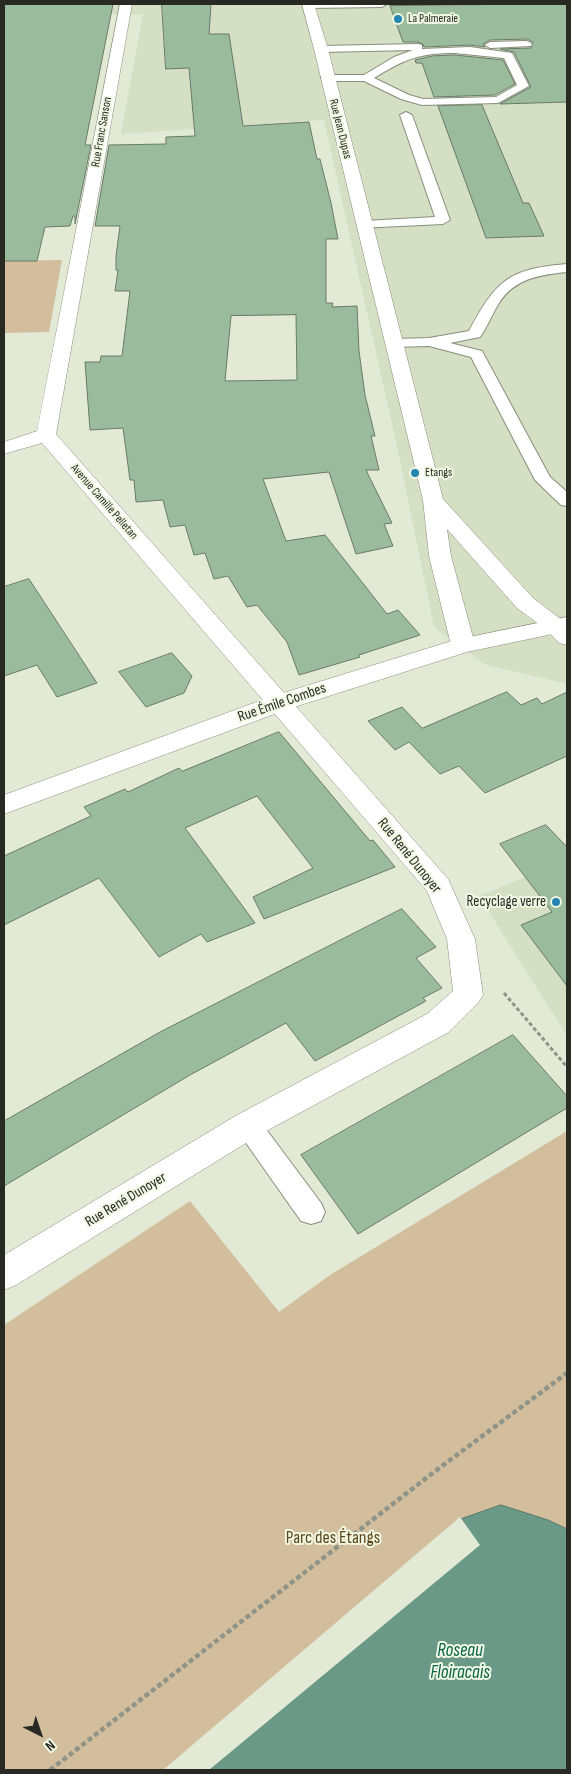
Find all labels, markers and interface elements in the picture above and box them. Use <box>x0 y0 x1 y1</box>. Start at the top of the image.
place label: La Palmeraie <box>408 12 458 26</box>
marker: La Palmeraie <box>392 13 404 25</box>
street label: Rue Franc Sanson <box>89 96 115 168</box>
street label: Rue Jean Dupas <box>326 98 354 160</box>
street label: Avenue Camille Pelletan <box>67 461 141 543</box>
place label: Etangs <box>425 466 452 480</box>
marker: Etangs <box>409 467 421 479</box>
street label: Rue Émile Combes <box>236 680 328 726</box>
street label: Rue René Dunoyer <box>373 815 445 897</box>
place label: Recyclage verre <box>467 893 546 911</box>
marker: Recyclage verre <box>550 896 562 908</box>
street label: Rue René Dunoyer <box>82 1169 170 1231</box>
park label: Parc des Étangs <box>286 1527 380 1549</box>
water label: Roseau Floiracais <box>430 1640 490 1684</box>
north arrow <box>15 1709 65 1759</box>
text: N <box>42 1737 59 1755</box>

